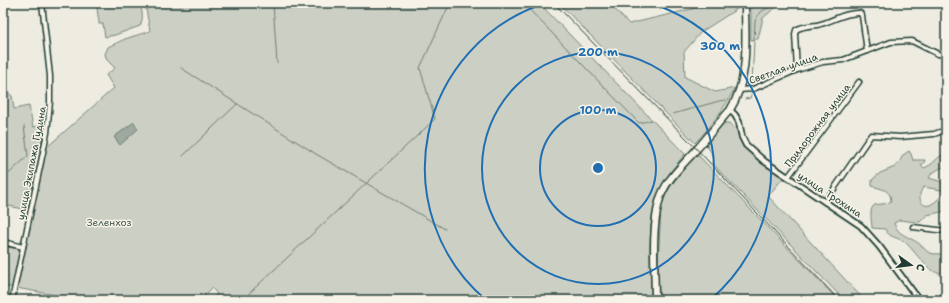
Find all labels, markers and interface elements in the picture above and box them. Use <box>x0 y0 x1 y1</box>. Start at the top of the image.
text: 300 m <box>700 38 740 54</box>
text: 200 m <box>578 44 618 60</box>
street label: Светлая улица <box>747 50 820 87</box>
street label: Придорожная улица <box>782 80 854 170</box>
text: 100 m <box>580 102 617 118</box>
street label: улица Экипажа Гудина <box>14 104 49 221</box>
centre of rings <box>591 161 605 175</box>
street label: улица Трохина <box>795 169 865 220</box>
park label: Зеленхоз <box>87 216 131 229</box>
north arrow <box>891 245 931 285</box>
text: С <box>912 262 928 273</box>

